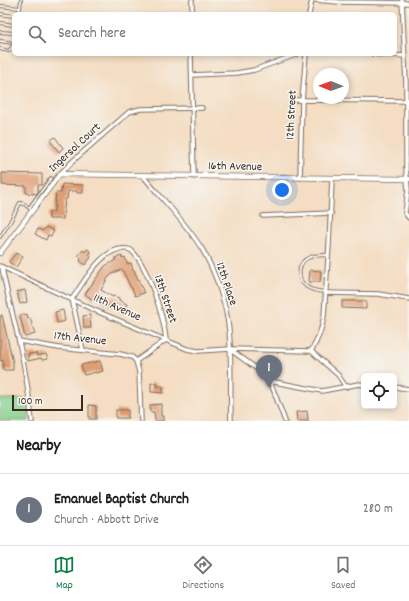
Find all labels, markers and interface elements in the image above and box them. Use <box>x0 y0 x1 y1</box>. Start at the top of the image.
search box <box>12 12 397 56</box>
icon: search <box>26 23 48 45</box>
text: Search here <box>58 23 126 45</box>
north arrow <box>313 68 349 104</box>
street label: 12th Street <box>282 89 302 140</box>
street label: Ingersol Court <box>45 119 105 177</box>
street label: 16th Avenue <box>208 158 262 176</box>
your location <box>272 180 292 200</box>
street label: 12th Place <box>211 260 241 308</box>
street label: 13th Street <box>149 273 181 326</box>
street label: 11th Avenue <box>90 290 144 326</box>
street label: 17th Avenue <box>53 328 107 350</box>
pin: 1 <box>256 355 282 388</box>
map controls <box>361 373 397 409</box>
button: locate <box>361 373 397 409</box>
scale bar <box>12 393 83 412</box>
text: 100 m <box>18 394 42 410</box>
text: Nearby <box>16 435 60 459</box>
text: Emanuel Baptist Church <box>54 489 189 511</box>
text: 1 <box>28 500 30 519</box>
text: 280 m <box>363 500 393 519</box>
text: Church · Abbott Drive <box>54 511 159 530</box>
tab: Map <box>53 554 75 594</box>
tab: Directions <box>182 554 224 594</box>
tab: Saved <box>331 554 356 594</box>

